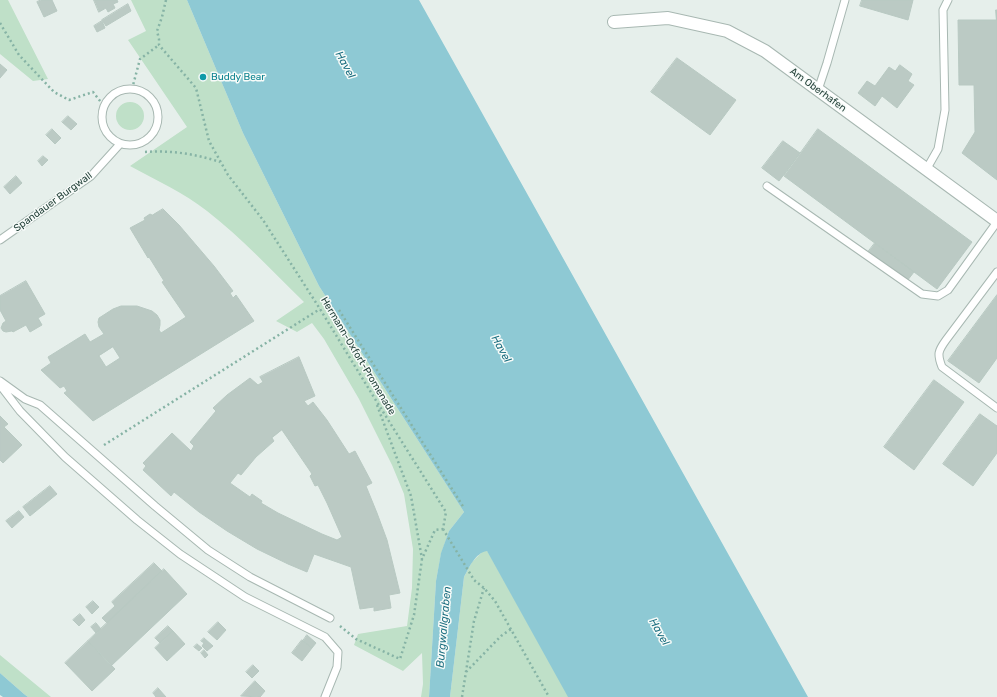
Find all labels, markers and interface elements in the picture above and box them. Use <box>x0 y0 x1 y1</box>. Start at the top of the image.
water label: Havel <box>332 49 358 81</box>
street label: Am Oberhafen <box>787 65 849 115</box>
place label: Buddy Bear <box>211 71 265 83</box>
marker: Buddy Bear <box>198 72 208 82</box>
street label: Spandauer Burgwall <box>12 170 94 234</box>
street label: Hermann-Oxfort-Promenade <box>318 295 398 417</box>
water label: Havel <box>488 333 514 365</box>
water label: Burgwallgraben <box>434 586 454 668</box>
water label: Havel <box>646 616 672 648</box>

